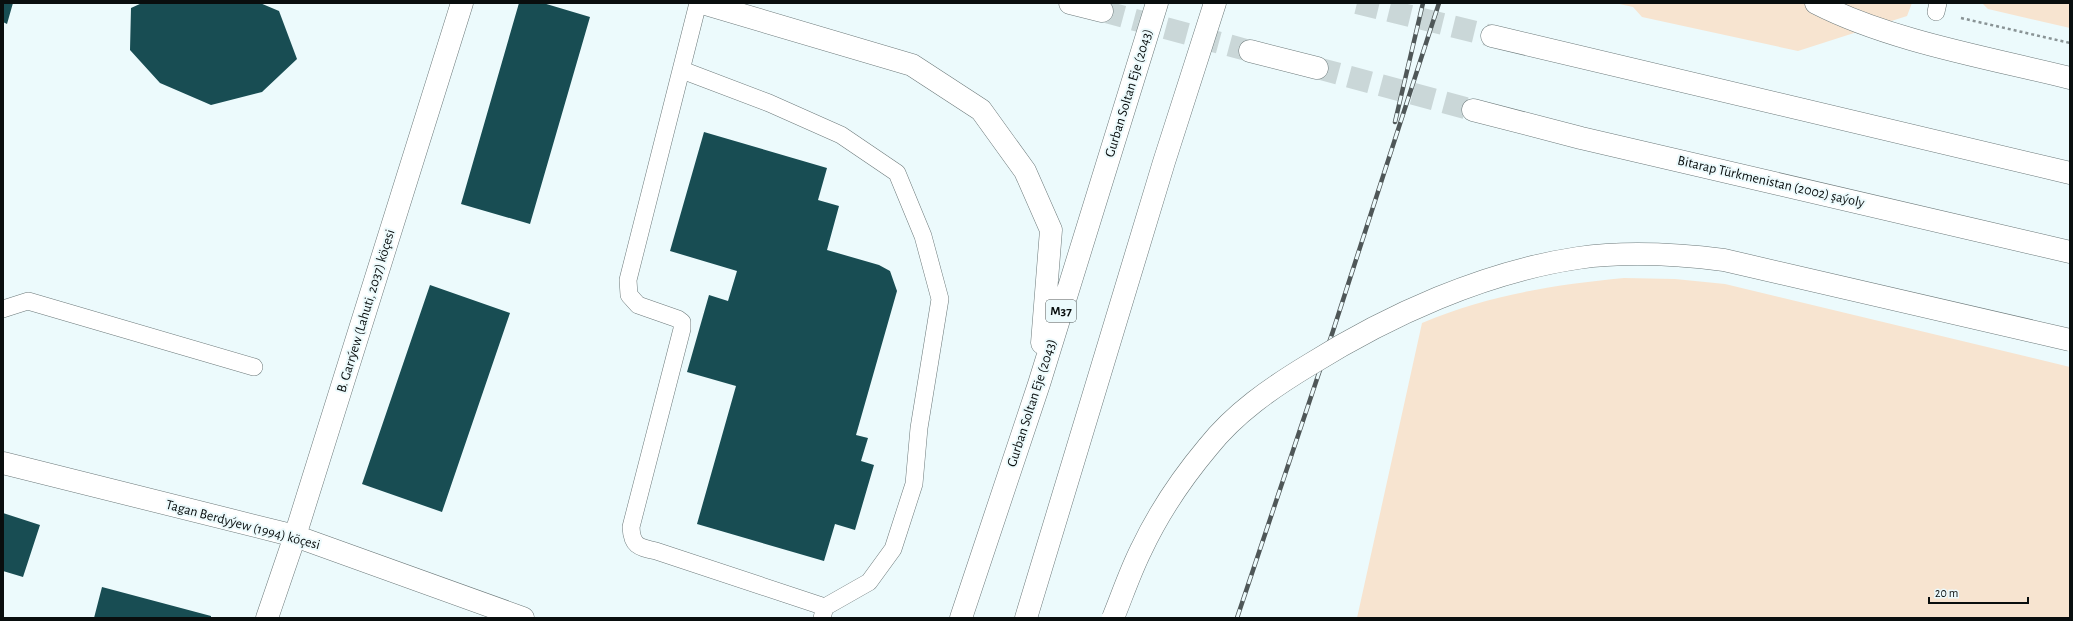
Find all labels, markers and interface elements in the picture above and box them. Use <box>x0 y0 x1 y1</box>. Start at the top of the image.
street label: Gurban Soltan Eje (2043) <box>1103 27 1155 159</box>
street label: Bitarap Türkmenistan (2002) şaýoly <box>1676 154 1866 210</box>
street label: B. Garrýew (Lahuti, 2037) köçesi <box>335 228 397 394</box>
road number: M37 <box>1046 300 1076 322</box>
street label: Gurban Soltan Eje (2043) <box>1005 337 1059 469</box>
street label: Tagan Berdyýew (1994) köçesi <box>164 498 322 552</box>
scale bar <box>1929 579 2028 605</box>
text: 20 m <box>1935 587 1958 599</box>

